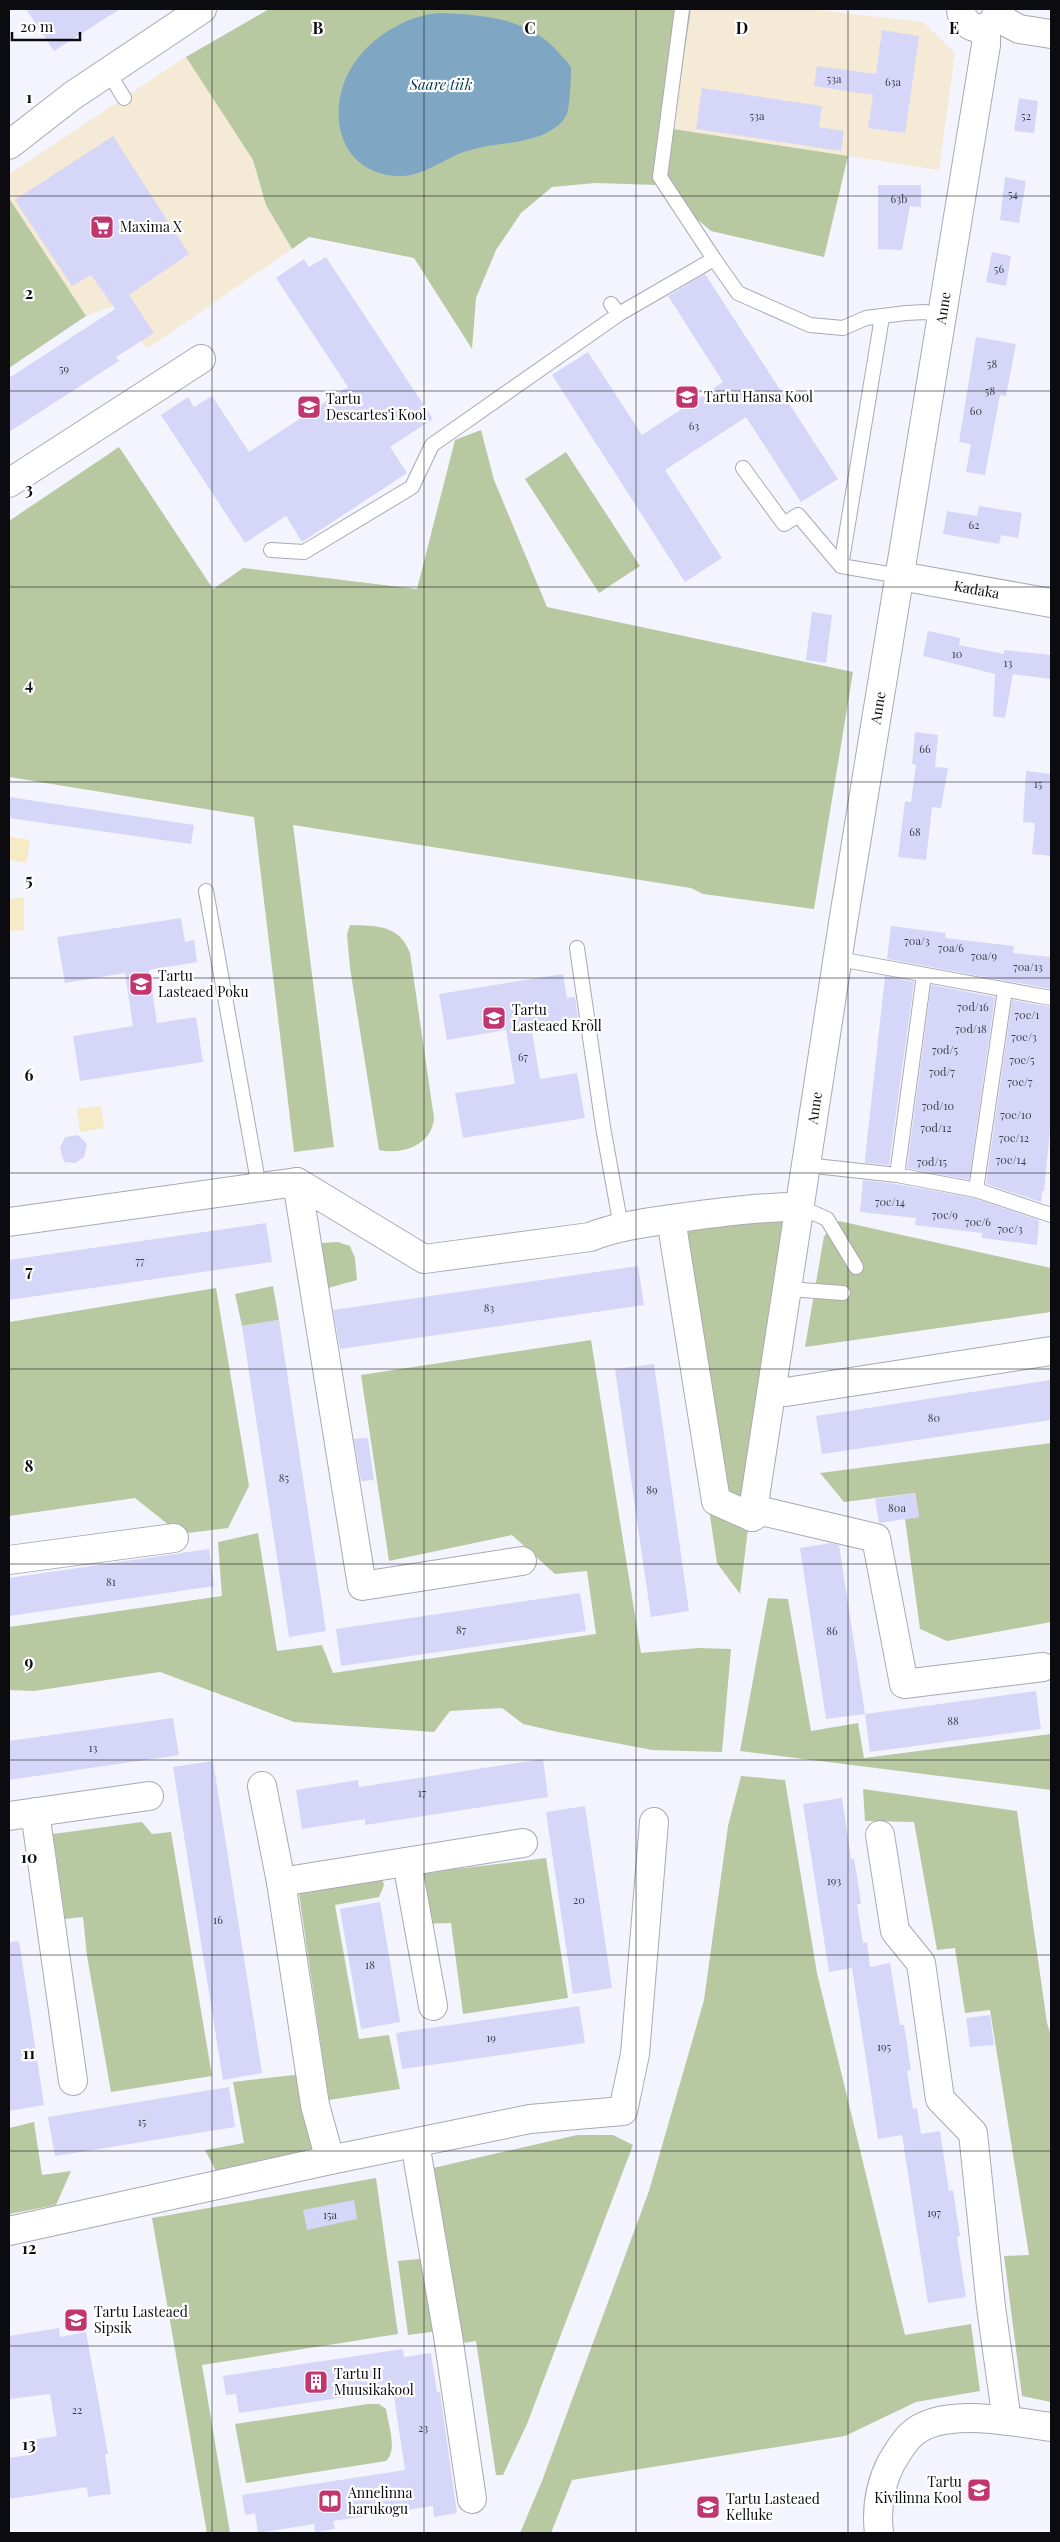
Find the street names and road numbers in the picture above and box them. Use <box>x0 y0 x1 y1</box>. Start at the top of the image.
street label: Anne <box>931 290 955 327</box>
street label: Kadaka <box>953 576 1001 603</box>
street label: Anne <box>865 690 890 726</box>
street label: Anne <box>802 1090 826 1126</box>

